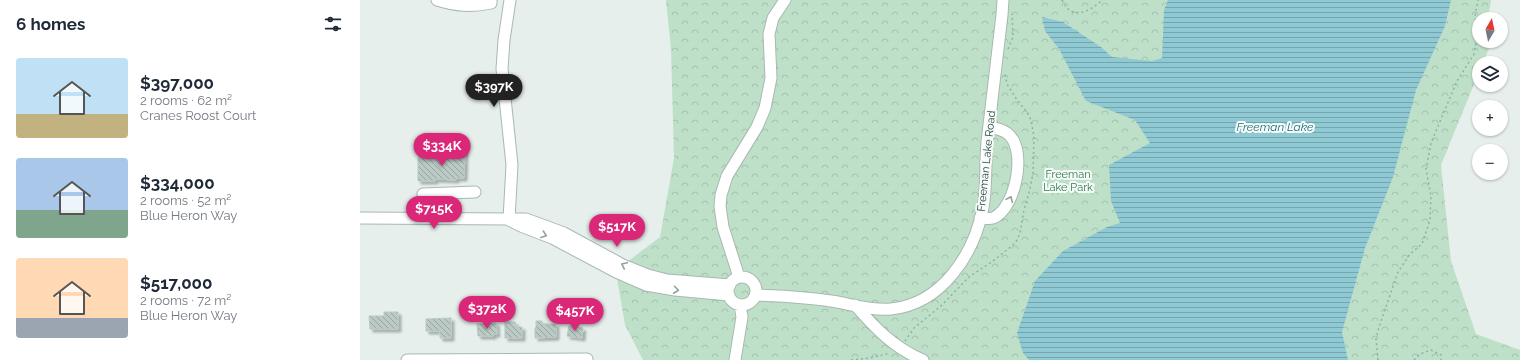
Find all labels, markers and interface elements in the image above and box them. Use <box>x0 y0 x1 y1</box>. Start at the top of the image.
north arrow <box>1472 12 1508 48</box>
map controls <box>1472 12 1508 180</box>
icon: filters <box>322 13 344 35</box>
text: 6 homes <box>16 14 85 34</box>
button: layers <box>1472 56 1508 92</box>
text: $397,000 <box>140 73 214 93</box>
icon: home <box>48 74 96 122</box>
pin: $397K <box>466 74 522 108</box>
text: $397K <box>474 79 514 94</box>
text: 2 rooms · 62 m² <box>140 93 232 108</box>
button: + <box>1472 100 1508 136</box>
text: Cranes Roost Court <box>140 108 256 123</box>
street label: Freeman Lake Road <box>975 110 998 212</box>
water label: Freeman Lake <box>1237 120 1314 134</box>
pin: $334K <box>414 133 470 167</box>
text: $334K <box>423 138 461 153</box>
button: − <box>1472 144 1508 180</box>
park label: Freeman Lake Park <box>1043 168 1093 194</box>
text: $334,000 <box>140 173 215 193</box>
icon: home <box>48 174 96 222</box>
text: 2 rooms · 52 m² <box>140 193 231 208</box>
one-way arrow <box>1005 195 1013 202</box>
pin: $715K <box>406 196 462 230</box>
text: $715K <box>415 201 453 216</box>
text: Blue Heron Way <box>140 208 237 223</box>
pin: $517K <box>589 214 645 248</box>
text: $517K <box>598 219 636 234</box>
one-way arrow <box>541 230 548 238</box>
one-way arrow <box>620 262 628 270</box>
text: $517,000 <box>140 273 212 293</box>
icon: home <box>48 274 96 322</box>
one-way arrow <box>673 285 679 294</box>
text: 2 rooms · 72 m² <box>140 293 231 308</box>
pin: $372K <box>459 296 515 330</box>
pin: $457K <box>547 298 603 332</box>
text: $372K <box>468 301 506 316</box>
text: $457K <box>556 303 594 318</box>
text: Blue Heron Way <box>140 308 237 323</box>

